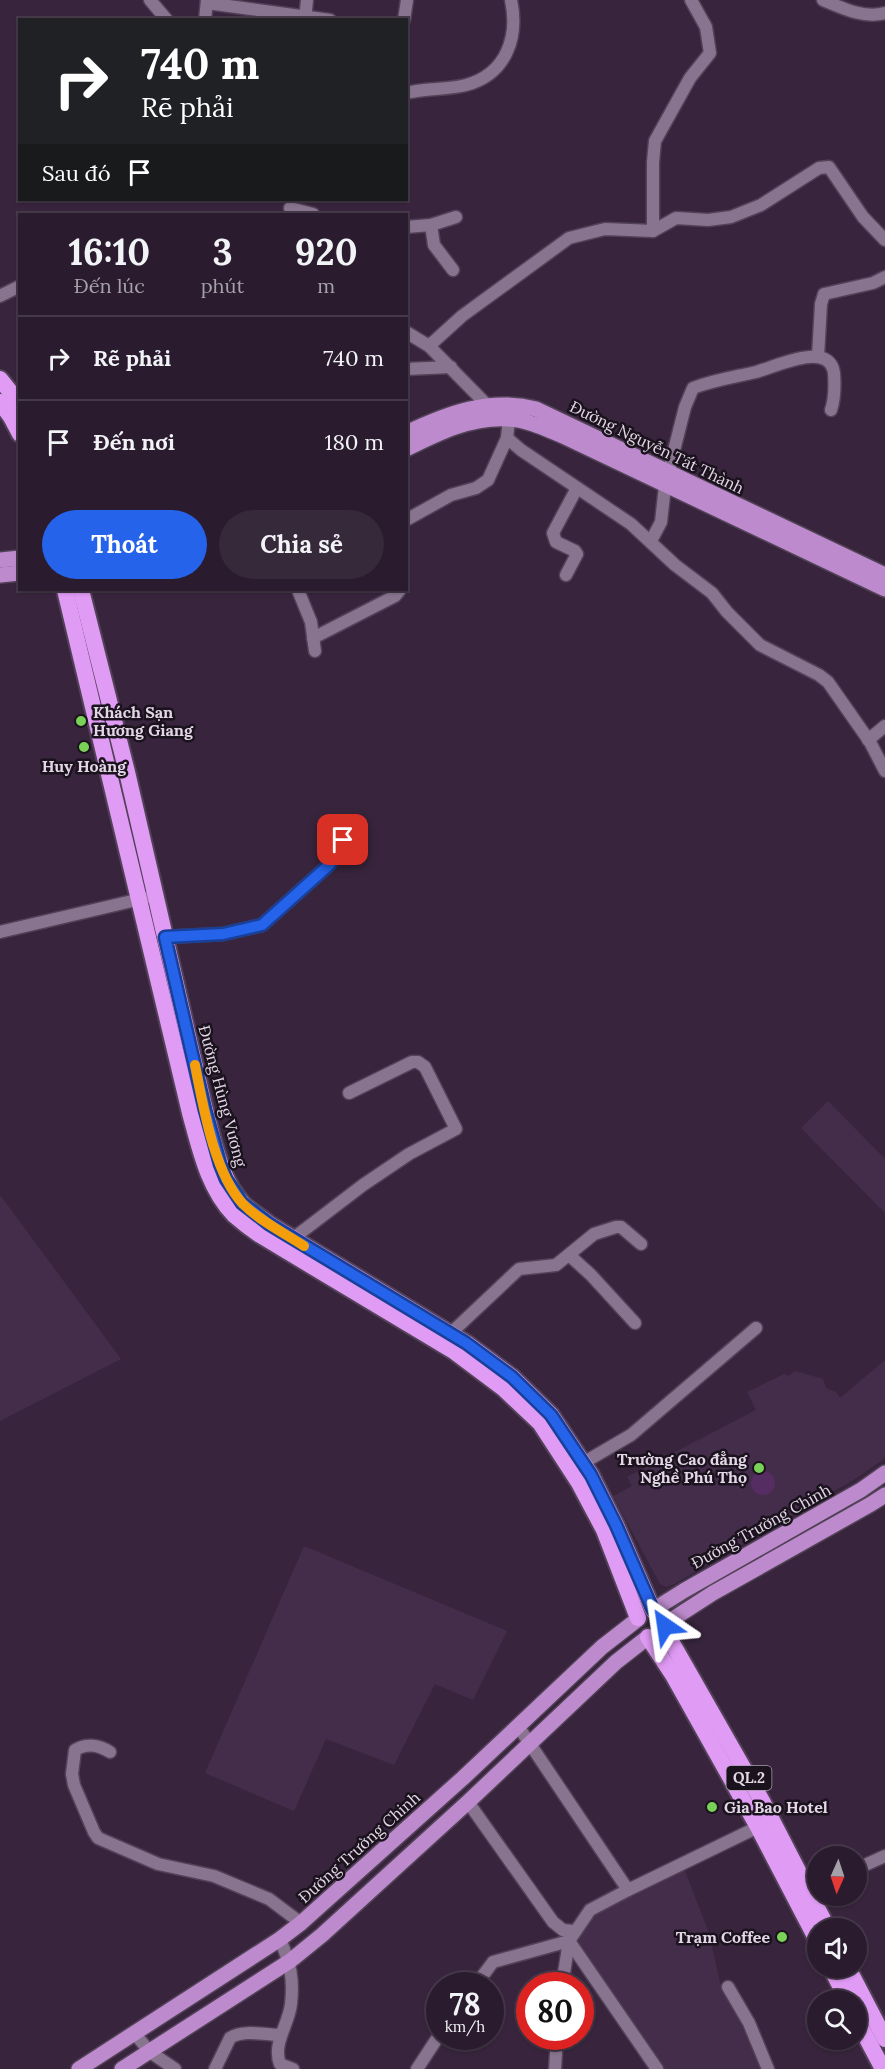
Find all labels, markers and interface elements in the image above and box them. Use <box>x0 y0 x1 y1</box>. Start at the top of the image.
text: 740 m <box>141 37 259 91</box>
icon: right <box>42 42 120 120</box>
text: Rẽ phải <box>141 90 234 124</box>
icon: arrive <box>123 156 156 189</box>
text: Sau đó <box>42 159 111 187</box>
text: 16:10 <box>68 229 150 275</box>
text: 3 <box>212 229 233 275</box>
text: 920 <box>295 229 358 275</box>
text: Đến lúc <box>74 273 145 298</box>
text: phút <box>201 273 244 298</box>
text: m <box>317 273 335 298</box>
icon: right <box>42 342 75 375</box>
text: Rẽ phải <box>93 344 171 372</box>
text: 740 m <box>323 344 384 372</box>
street label: Đường Nguyễn Tất Thành <box>567 396 748 498</box>
icon: arrive <box>42 426 75 459</box>
text: Đến nơi <box>93 428 175 456</box>
text: 180 m <box>325 428 384 456</box>
button: Thoát <box>42 510 207 579</box>
button: Chia sẻ <box>219 510 384 579</box>
place label: Khách Sạn Hương Giang <box>93 702 194 740</box>
marker: Khách Sạn Hương Giang <box>74 714 88 728</box>
marker: Huy Hoàng <box>77 740 91 754</box>
place label: Huy Hoàng <box>42 756 127 776</box>
pin <box>317 814 368 865</box>
icon: arrive <box>326 823 359 856</box>
street label: Đường Hùng Vương <box>194 1023 252 1170</box>
place label: Trường Cao đẳng Nghề Phú Thọ <box>617 1449 748 1487</box>
marker: Trường Cao đẳng Nghề Phú Thọ <box>752 1461 766 1475</box>
street label: Đường Trường Chinh <box>688 1479 835 1573</box>
position arrow <box>633 1594 697 1658</box>
road number: QL.2 <box>726 1766 771 1790</box>
street label: Đường Trường Chinh <box>294 1787 424 1907</box>
place label: Gia Bao Hotel <box>724 1797 828 1817</box>
marker: Gia Bao Hotel <box>705 1800 719 1814</box>
north arrow <box>807 1846 867 1906</box>
map controls <box>807 1846 867 2050</box>
button: sound <box>807 1918 867 1978</box>
place label: Trạm Coffee <box>676 1927 770 1947</box>
marker: Trạm Coffee <box>775 1930 789 1944</box>
speed limit sign: 80 <box>516 1972 594 2050</box>
text: 78 <box>449 1985 481 2023</box>
button: search <box>807 1990 867 2050</box>
text: km/h <box>445 2017 485 2036</box>

